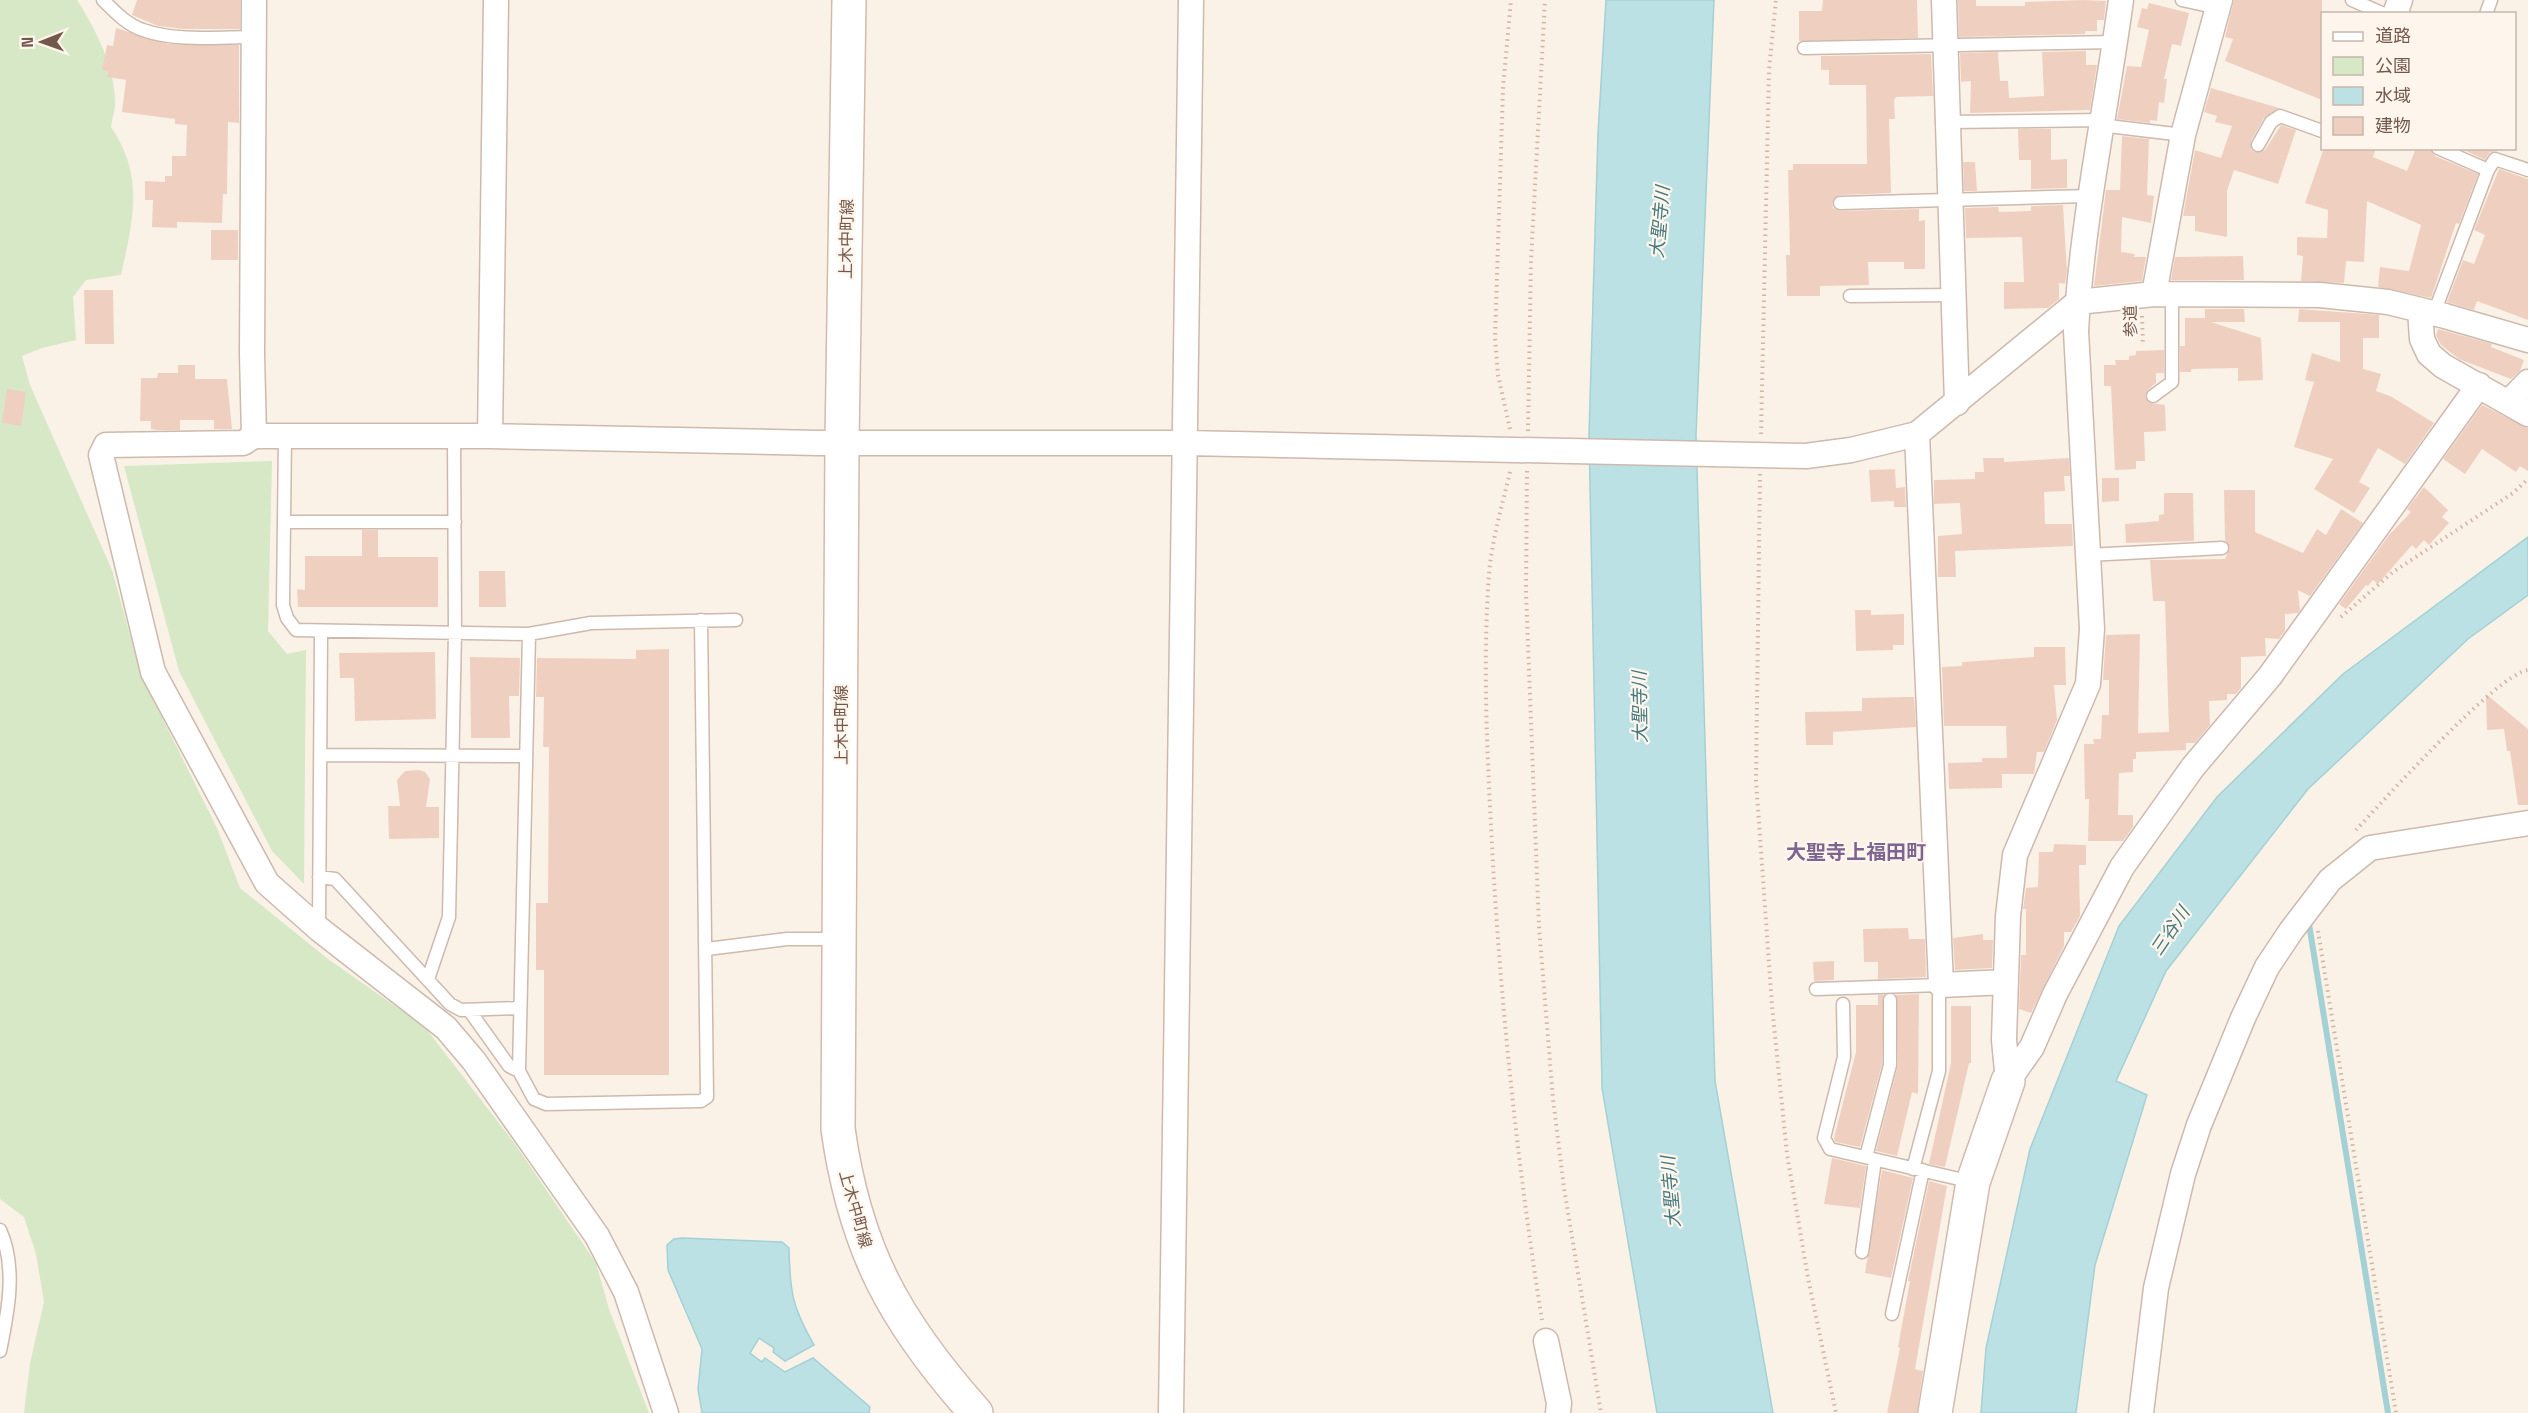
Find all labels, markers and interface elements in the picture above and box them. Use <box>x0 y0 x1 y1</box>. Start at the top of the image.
north arrow <box>12 12 72 72</box>
legend <box>2321 12 2516 150</box>
text: 道路 <box>2375 24 2411 47</box>
text: N <box>17 37 38 48</box>
text: 公園 <box>2375 54 2411 77</box>
text: 水域 <box>2375 84 2411 107</box>
text: 建物 <box>2375 114 2411 137</box>
water label: 大聖寺川 <box>1645 183 1674 259</box>
street label: 上木中町線 <box>835 199 858 279</box>
street label: 参道 <box>2120 305 2141 337</box>
water label: 大聖寺川 <box>1627 669 1652 743</box>
street label: 上木中町線 <box>831 685 852 765</box>
district label: 大聖寺上福田町 <box>1786 839 1926 865</box>
water label: 三谷川 <box>2145 900 2195 960</box>
water label: 大聖寺川 <box>1656 1153 1685 1229</box>
street label: 上木中町線 <box>834 1168 877 1250</box>

